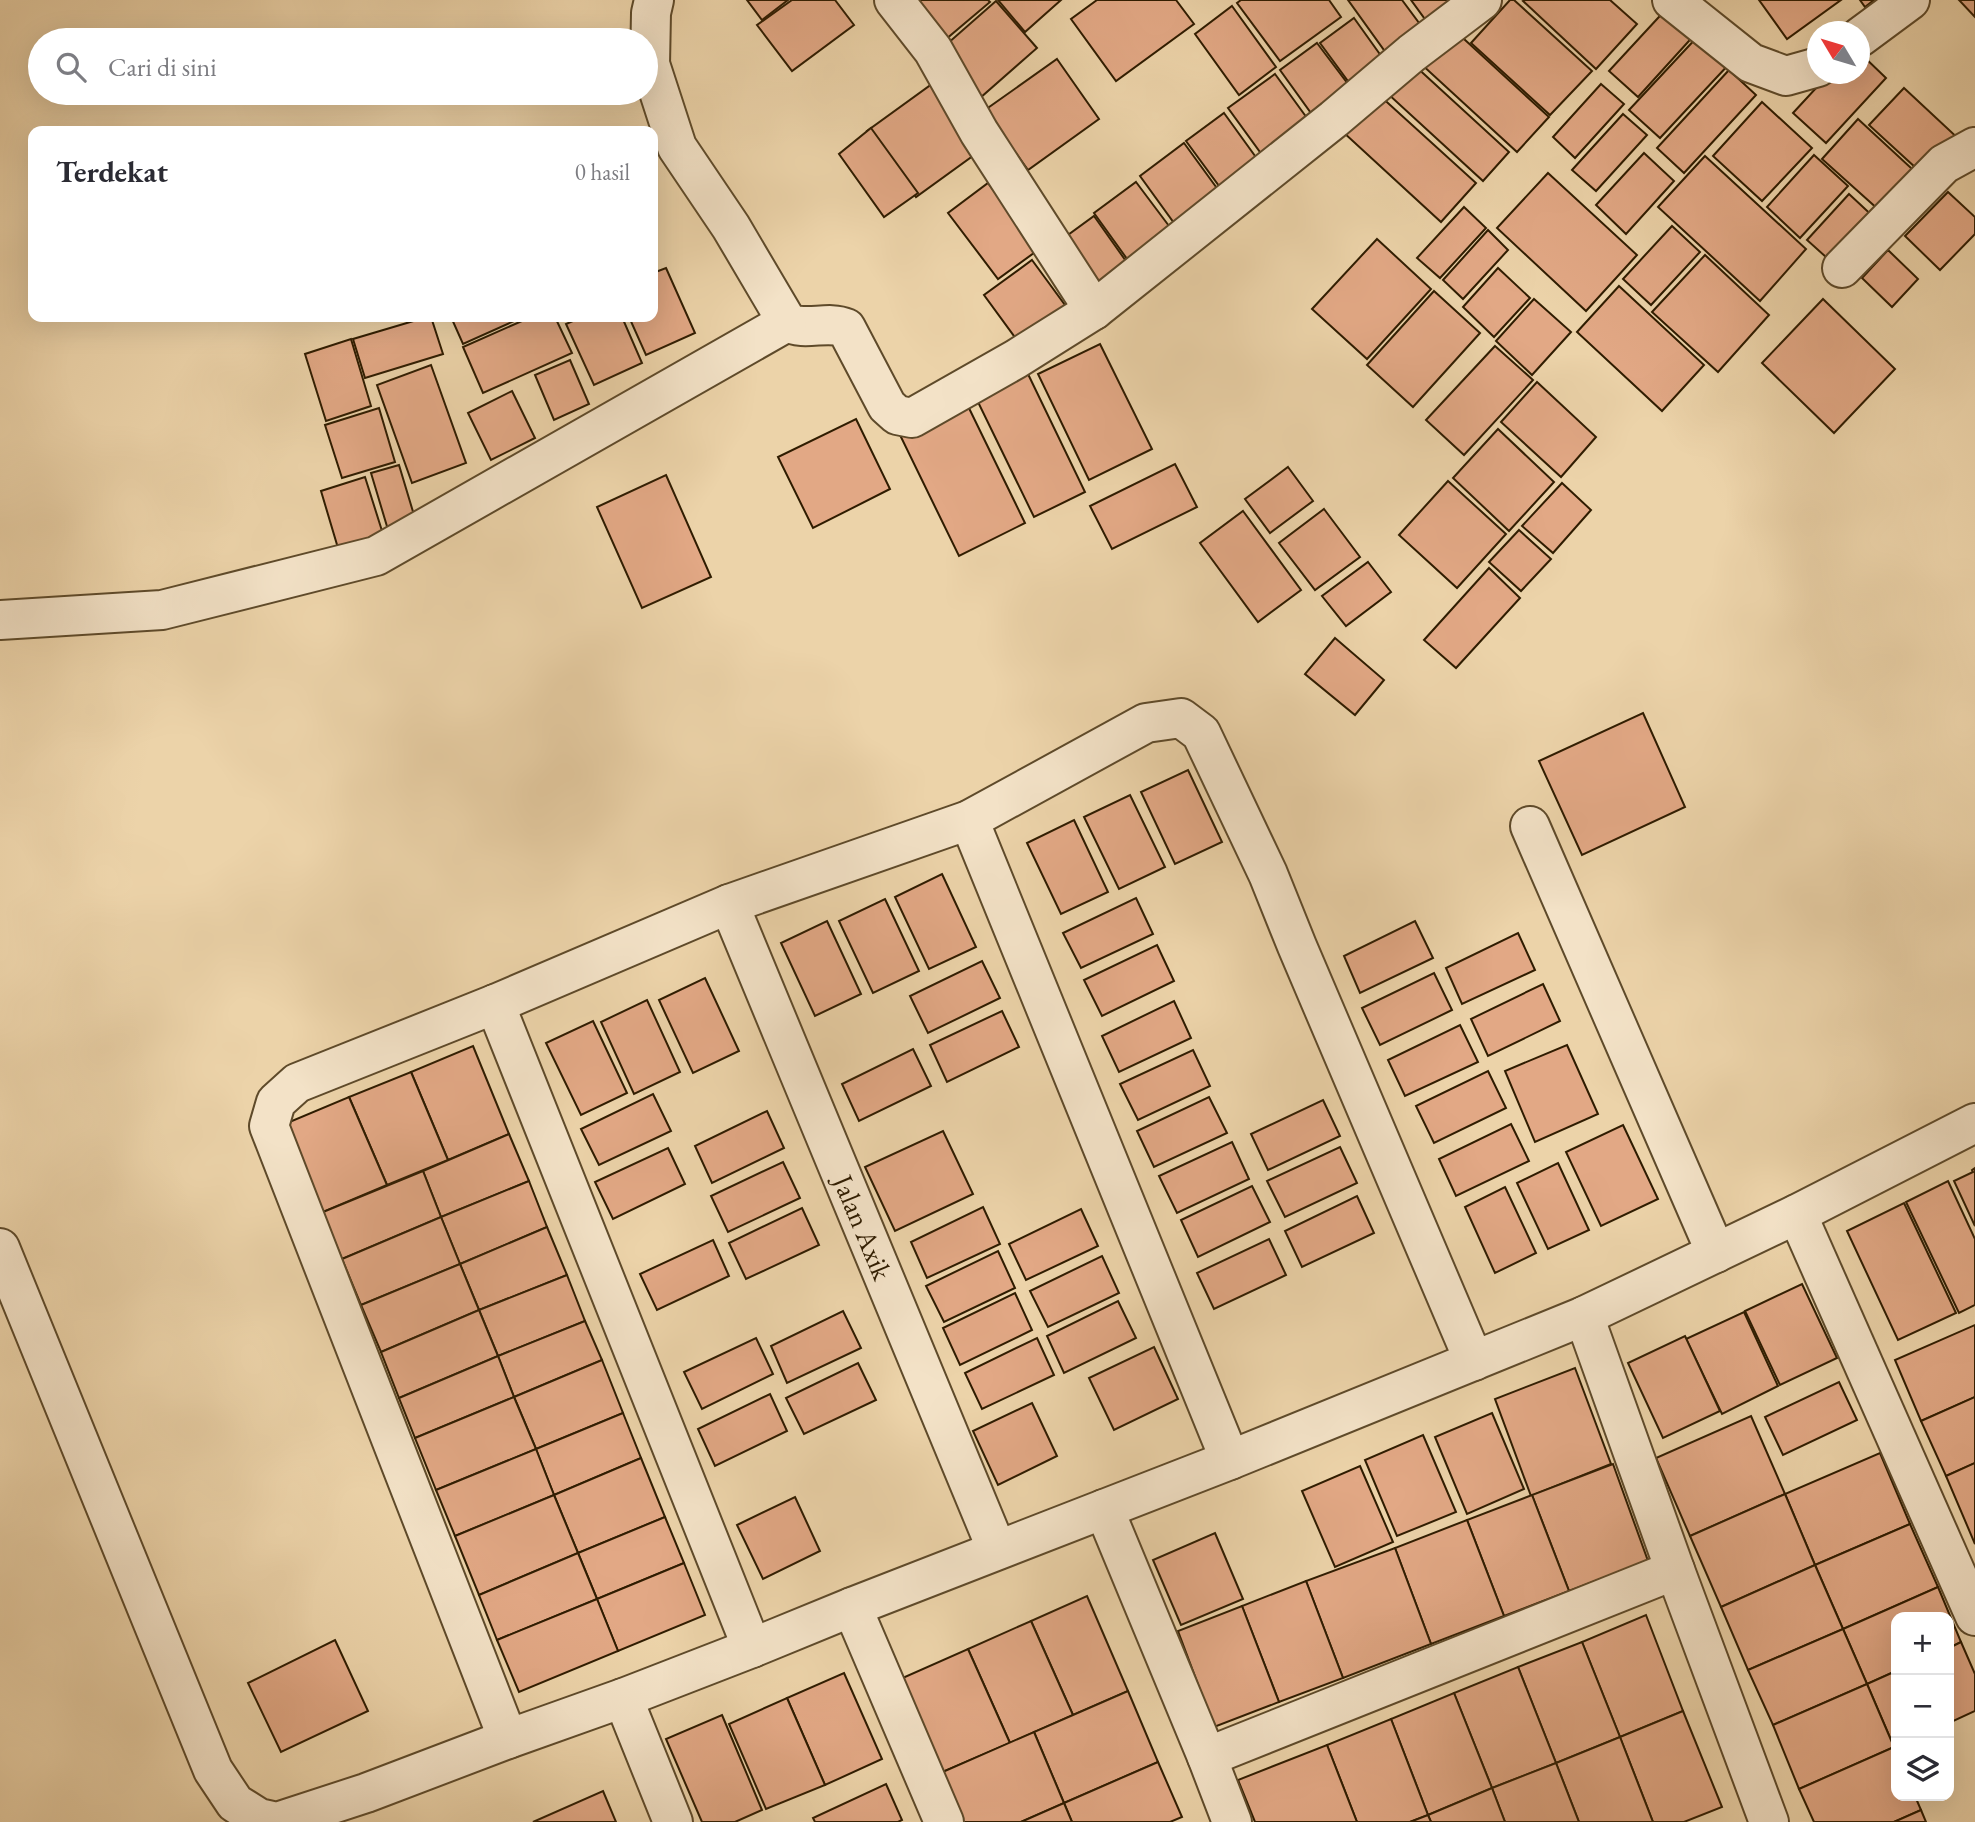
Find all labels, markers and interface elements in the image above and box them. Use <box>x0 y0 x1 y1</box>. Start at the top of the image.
north arrow <box>1807 21 1870 84</box>
search box <box>28 28 658 105</box>
icon: search <box>52 48 90 86</box>
text: Cari di sini <box>108 50 217 84</box>
text: Terdekat <box>56 152 168 191</box>
text: 0 hasil <box>575 157 630 187</box>
street label: Jalan Axik <box>825 1168 901 1286</box>
map controls <box>1891 1612 1954 1801</box>
button: + <box>1891 1612 1954 1675</box>
button: − <box>1891 1675 1954 1738</box>
button: layers <box>1891 1738 1954 1801</box>

